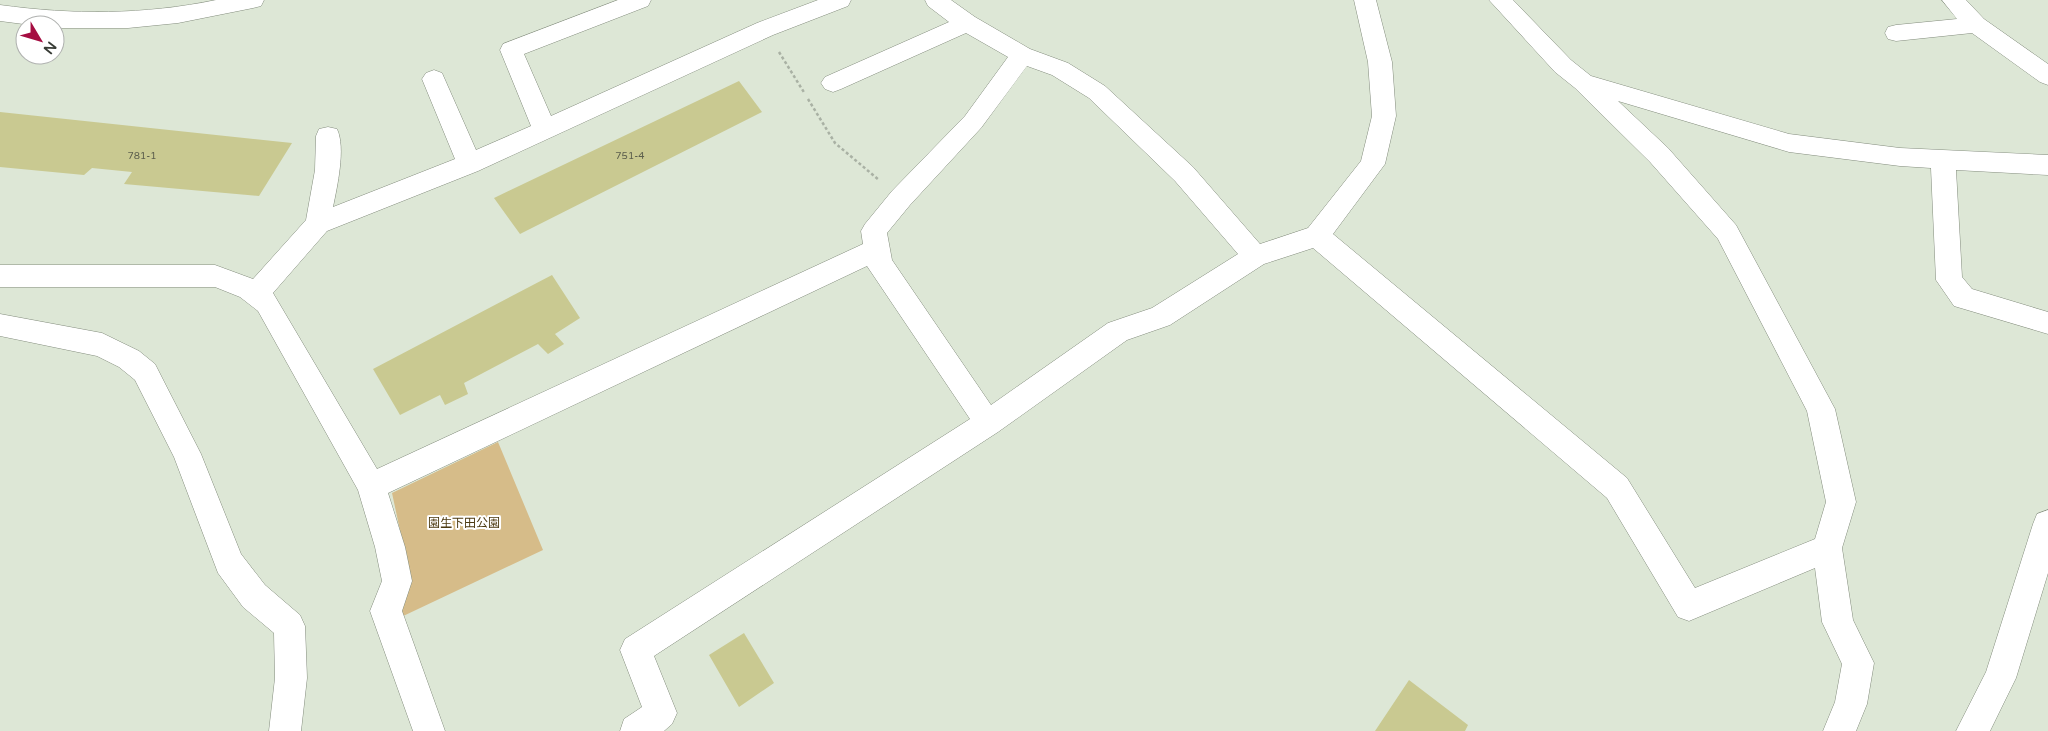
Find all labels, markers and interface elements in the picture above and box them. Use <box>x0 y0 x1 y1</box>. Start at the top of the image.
north arrow <box>15 15 65 65</box>
text: N <box>40 38 60 57</box>
house number: 781-1 <box>127 150 157 162</box>
house number: 751-4 <box>615 150 645 162</box>
park label: 園生下田公園 <box>428 516 500 530</box>

